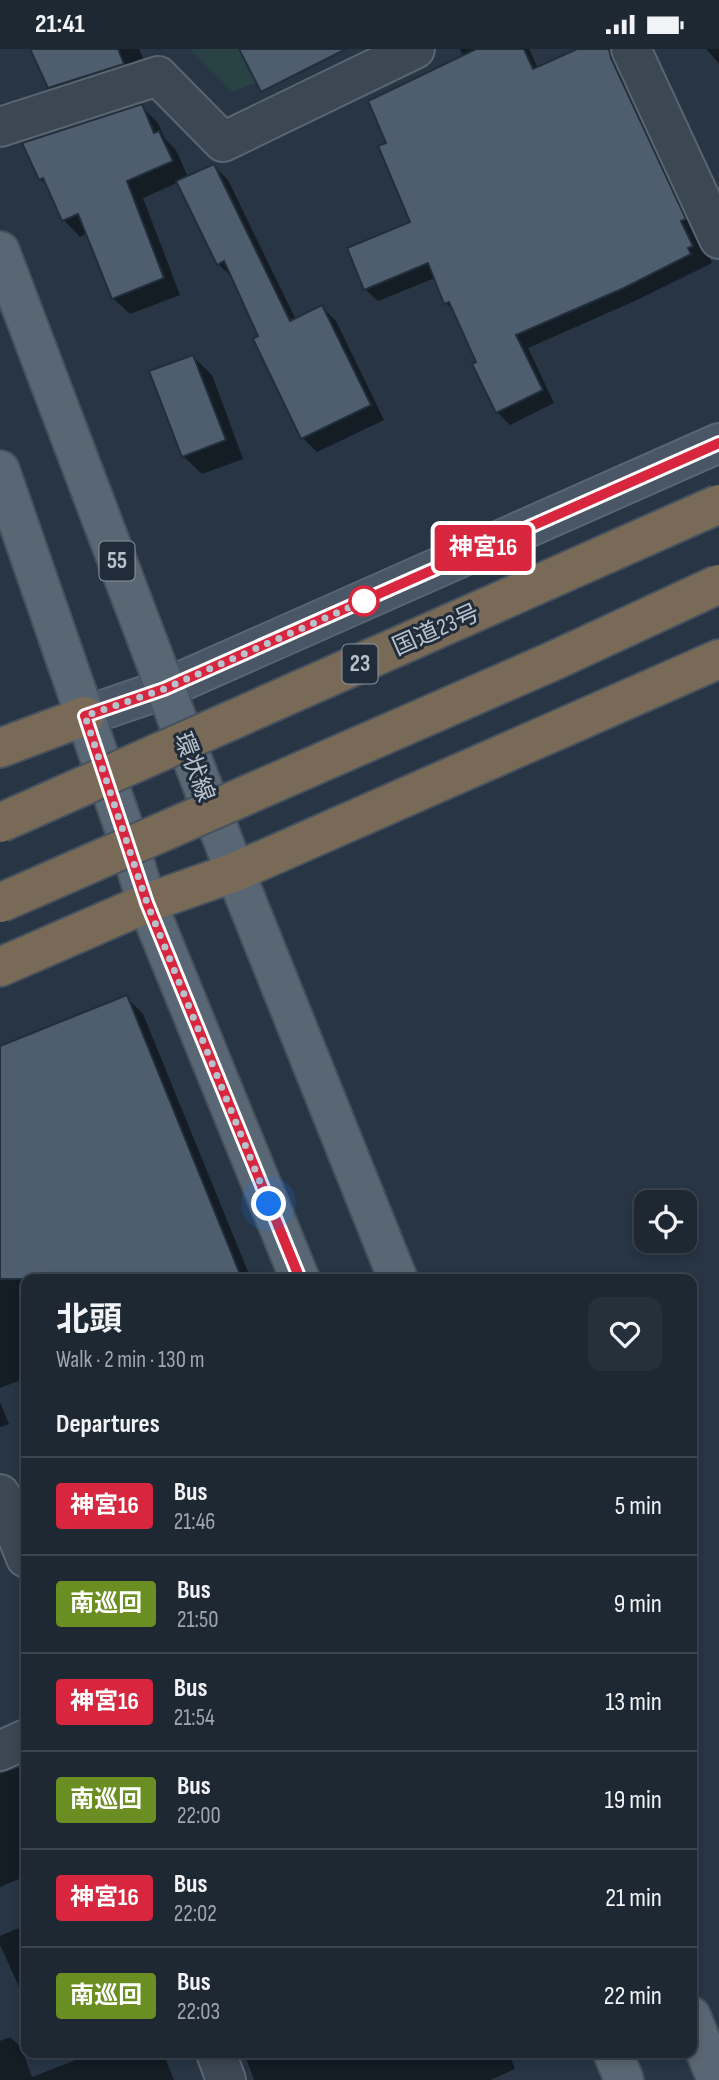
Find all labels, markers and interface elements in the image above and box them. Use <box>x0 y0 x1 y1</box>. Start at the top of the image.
text: 21:41 <box>35 9 85 40</box>
line badge: 神宮16 <box>434 525 532 571</box>
text: 神宮16 <box>449 533 517 562</box>
road number: 55 <box>100 541 134 581</box>
unlabelled marker <box>349 586 379 616</box>
street label: 国道23号 <box>388 598 484 662</box>
road number: 23 <box>342 645 378 684</box>
street label: 環状線 <box>168 728 220 806</box>
your location <box>251 1186 286 1221</box>
map controls <box>634 1190 697 1253</box>
button: locate <box>634 1190 697 1253</box>
button: heart <box>588 1297 662 1371</box>
text: 北頭 <box>56 1300 122 1340</box>
text: Walk · 2 min · 130 m <box>56 1346 204 1374</box>
text: Departures <box>56 1409 160 1440</box>
text: Bus <box>174 1477 207 1508</box>
text: 神宮16 <box>70 1491 139 1520</box>
text: 5 min <box>615 1491 662 1522</box>
text: 21:46 <box>174 1508 215 1536</box>
text: Bus <box>177 1575 211 1606</box>
text: 南巡回 <box>70 1589 142 1618</box>
text: 9 min <box>614 1589 662 1620</box>
text: 21:50 <box>177 1606 218 1634</box>
text: Bus <box>174 1673 207 1704</box>
text: 神宮16 <box>70 1687 139 1716</box>
text: 13 min <box>605 1687 662 1718</box>
text: 21:54 <box>174 1704 215 1732</box>
text: Bus <box>177 1771 211 1802</box>
text: 南巡回 <box>70 1785 142 1814</box>
text: 19 min <box>605 1785 662 1816</box>
text: 22:00 <box>177 1802 221 1830</box>
text: Bus <box>174 1869 207 1900</box>
text: 神宮16 <box>70 1883 139 1912</box>
text: 21 min <box>605 1883 662 1914</box>
text: 22:02 <box>174 1900 217 1928</box>
text: Bus <box>177 1967 211 1998</box>
text: 南巡回 <box>70 1981 142 2010</box>
text: 22 min <box>604 1981 662 2012</box>
text: 22:03 <box>177 1998 220 2026</box>

